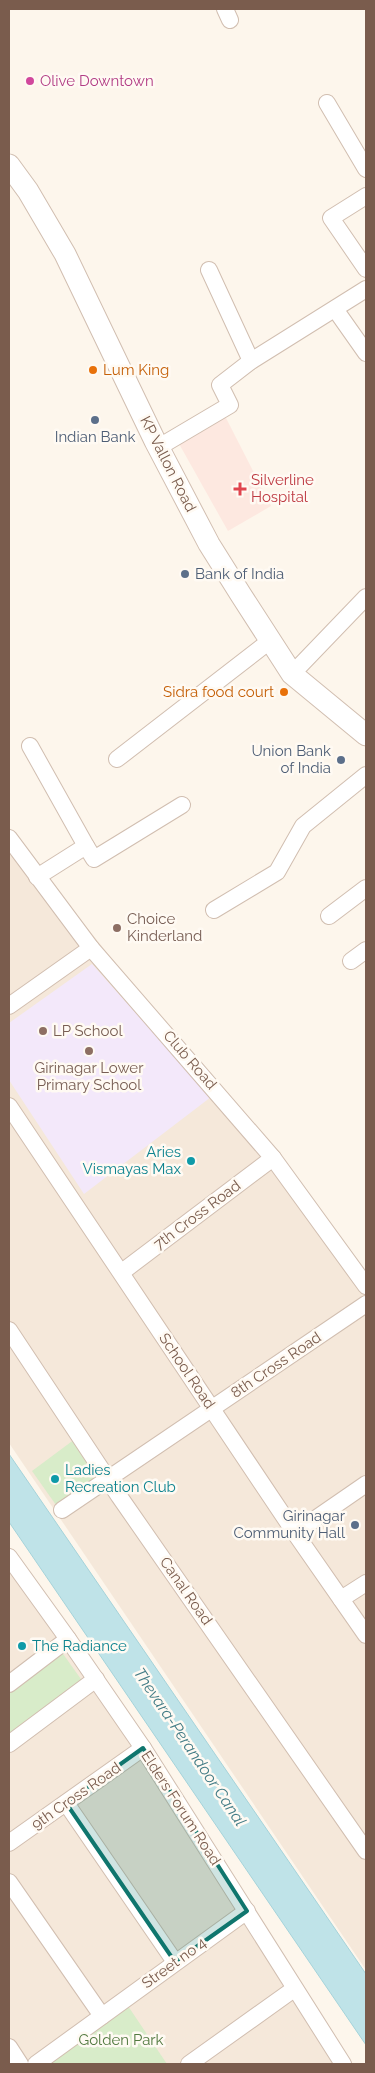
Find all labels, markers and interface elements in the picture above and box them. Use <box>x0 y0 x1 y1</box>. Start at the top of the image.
place label: Olive Downtown <box>40 72 154 90</box>
marker: Olive Downtown <box>24 75 36 87</box>
place label: Lum King <box>103 361 169 379</box>
marker: Lum King <box>87 364 99 376</box>
street label: KP Vallon Road <box>136 413 200 515</box>
marker: Indian Bank <box>89 414 101 426</box>
place label: Indian Bank <box>55 428 135 446</box>
place label: Silverline Hospital <box>251 471 314 506</box>
marker: Silverline Hospital <box>233 482 247 496</box>
place label: Bank of India <box>195 565 284 583</box>
marker: Bank of India <box>179 568 191 580</box>
place label: Sidra food court <box>163 683 274 701</box>
marker: Sidra food court <box>278 686 290 698</box>
place label: Union Bank of India <box>251 742 331 777</box>
marker: Union Bank of India <box>335 754 347 766</box>
place label: Choice Kinderland <box>127 910 202 945</box>
marker: Choice Kinderland <box>111 922 123 934</box>
place label: LP School <box>53 1022 123 1040</box>
marker: LP School <box>37 1025 49 1037</box>
street label: Club Road <box>159 1027 221 1093</box>
marker: Girinagar Lower Primary School <box>83 1045 95 1057</box>
place label: Girinagar Lower Primary School <box>35 1059 144 1094</box>
place label: Aries Vismayas Max <box>83 1143 181 1178</box>
marker: Aries Vismayas Max <box>185 1155 197 1167</box>
street label: 7th Cross Road <box>150 1176 244 1254</box>
street label: 8th Cross Road <box>227 1328 325 1402</box>
street label: School Road <box>155 1330 219 1412</box>
place label: Ladies Recreation Club <box>65 1461 176 1496</box>
marker: Ladies Recreation Club <box>49 1473 61 1485</box>
place label: Girinagar Community Hall <box>233 1507 346 1542</box>
marker: Girinagar Community Hall <box>349 1519 361 1531</box>
street label: Canal Road <box>156 1554 216 1628</box>
place label: The Radiance <box>32 1637 127 1655</box>
marker: The Radiance <box>16 1640 28 1652</box>
water label: Thevara-Perandoor Canal <box>130 1664 250 1830</box>
street label: Elders Forum Road <box>137 1747 225 1869</box>
street label: 9th Cross Road <box>28 1759 124 1833</box>
street label: Street no 4 <box>138 1934 210 1992</box>
park label: Golden Park <box>78 2031 164 2049</box>

